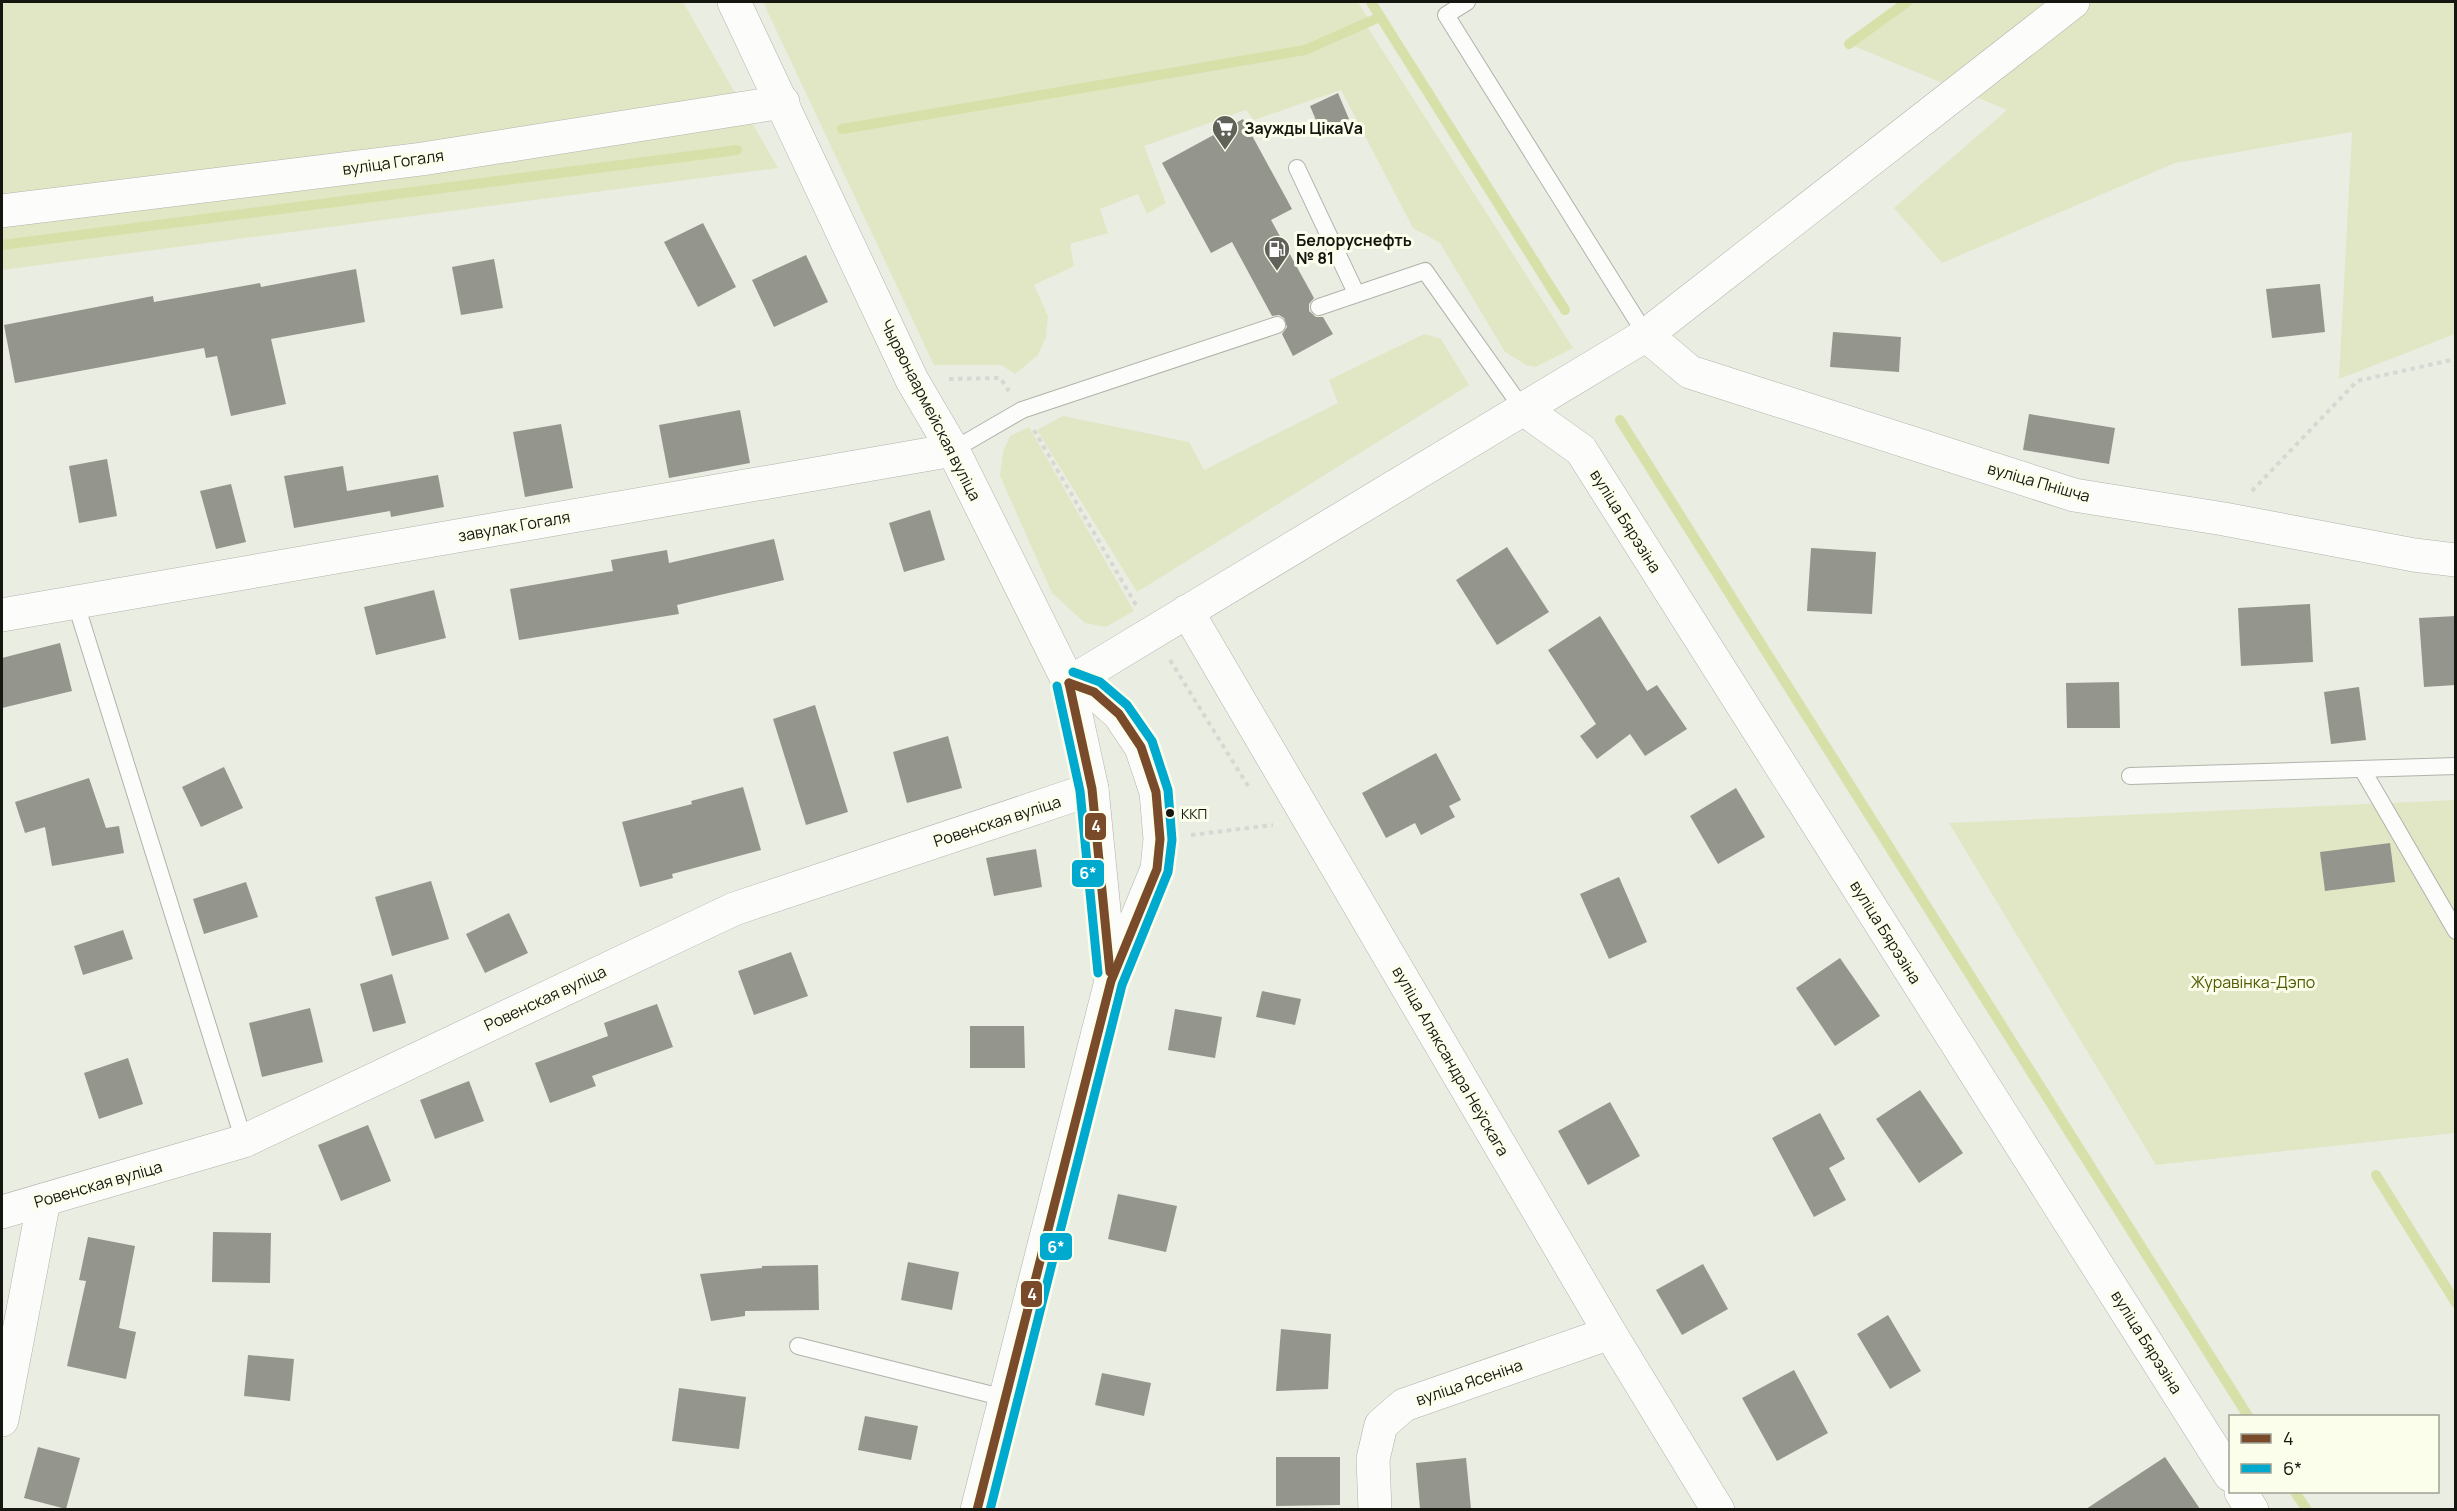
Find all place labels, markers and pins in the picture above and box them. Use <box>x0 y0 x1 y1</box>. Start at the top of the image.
supermarket icon: Заужды ЦікаVа <box>1210 113 1240 151</box>
place label: Заужды ЦікаVа <box>1244 117 1363 139</box>
place label: Белоруснефть № 81 <box>1296 229 1412 269</box>
fuel station icon: Белоруснефть № 81 <box>1262 234 1292 272</box>
place label: ККП <box>1181 804 1207 823</box>
marker: ККП <box>1164 807 1176 819</box>

